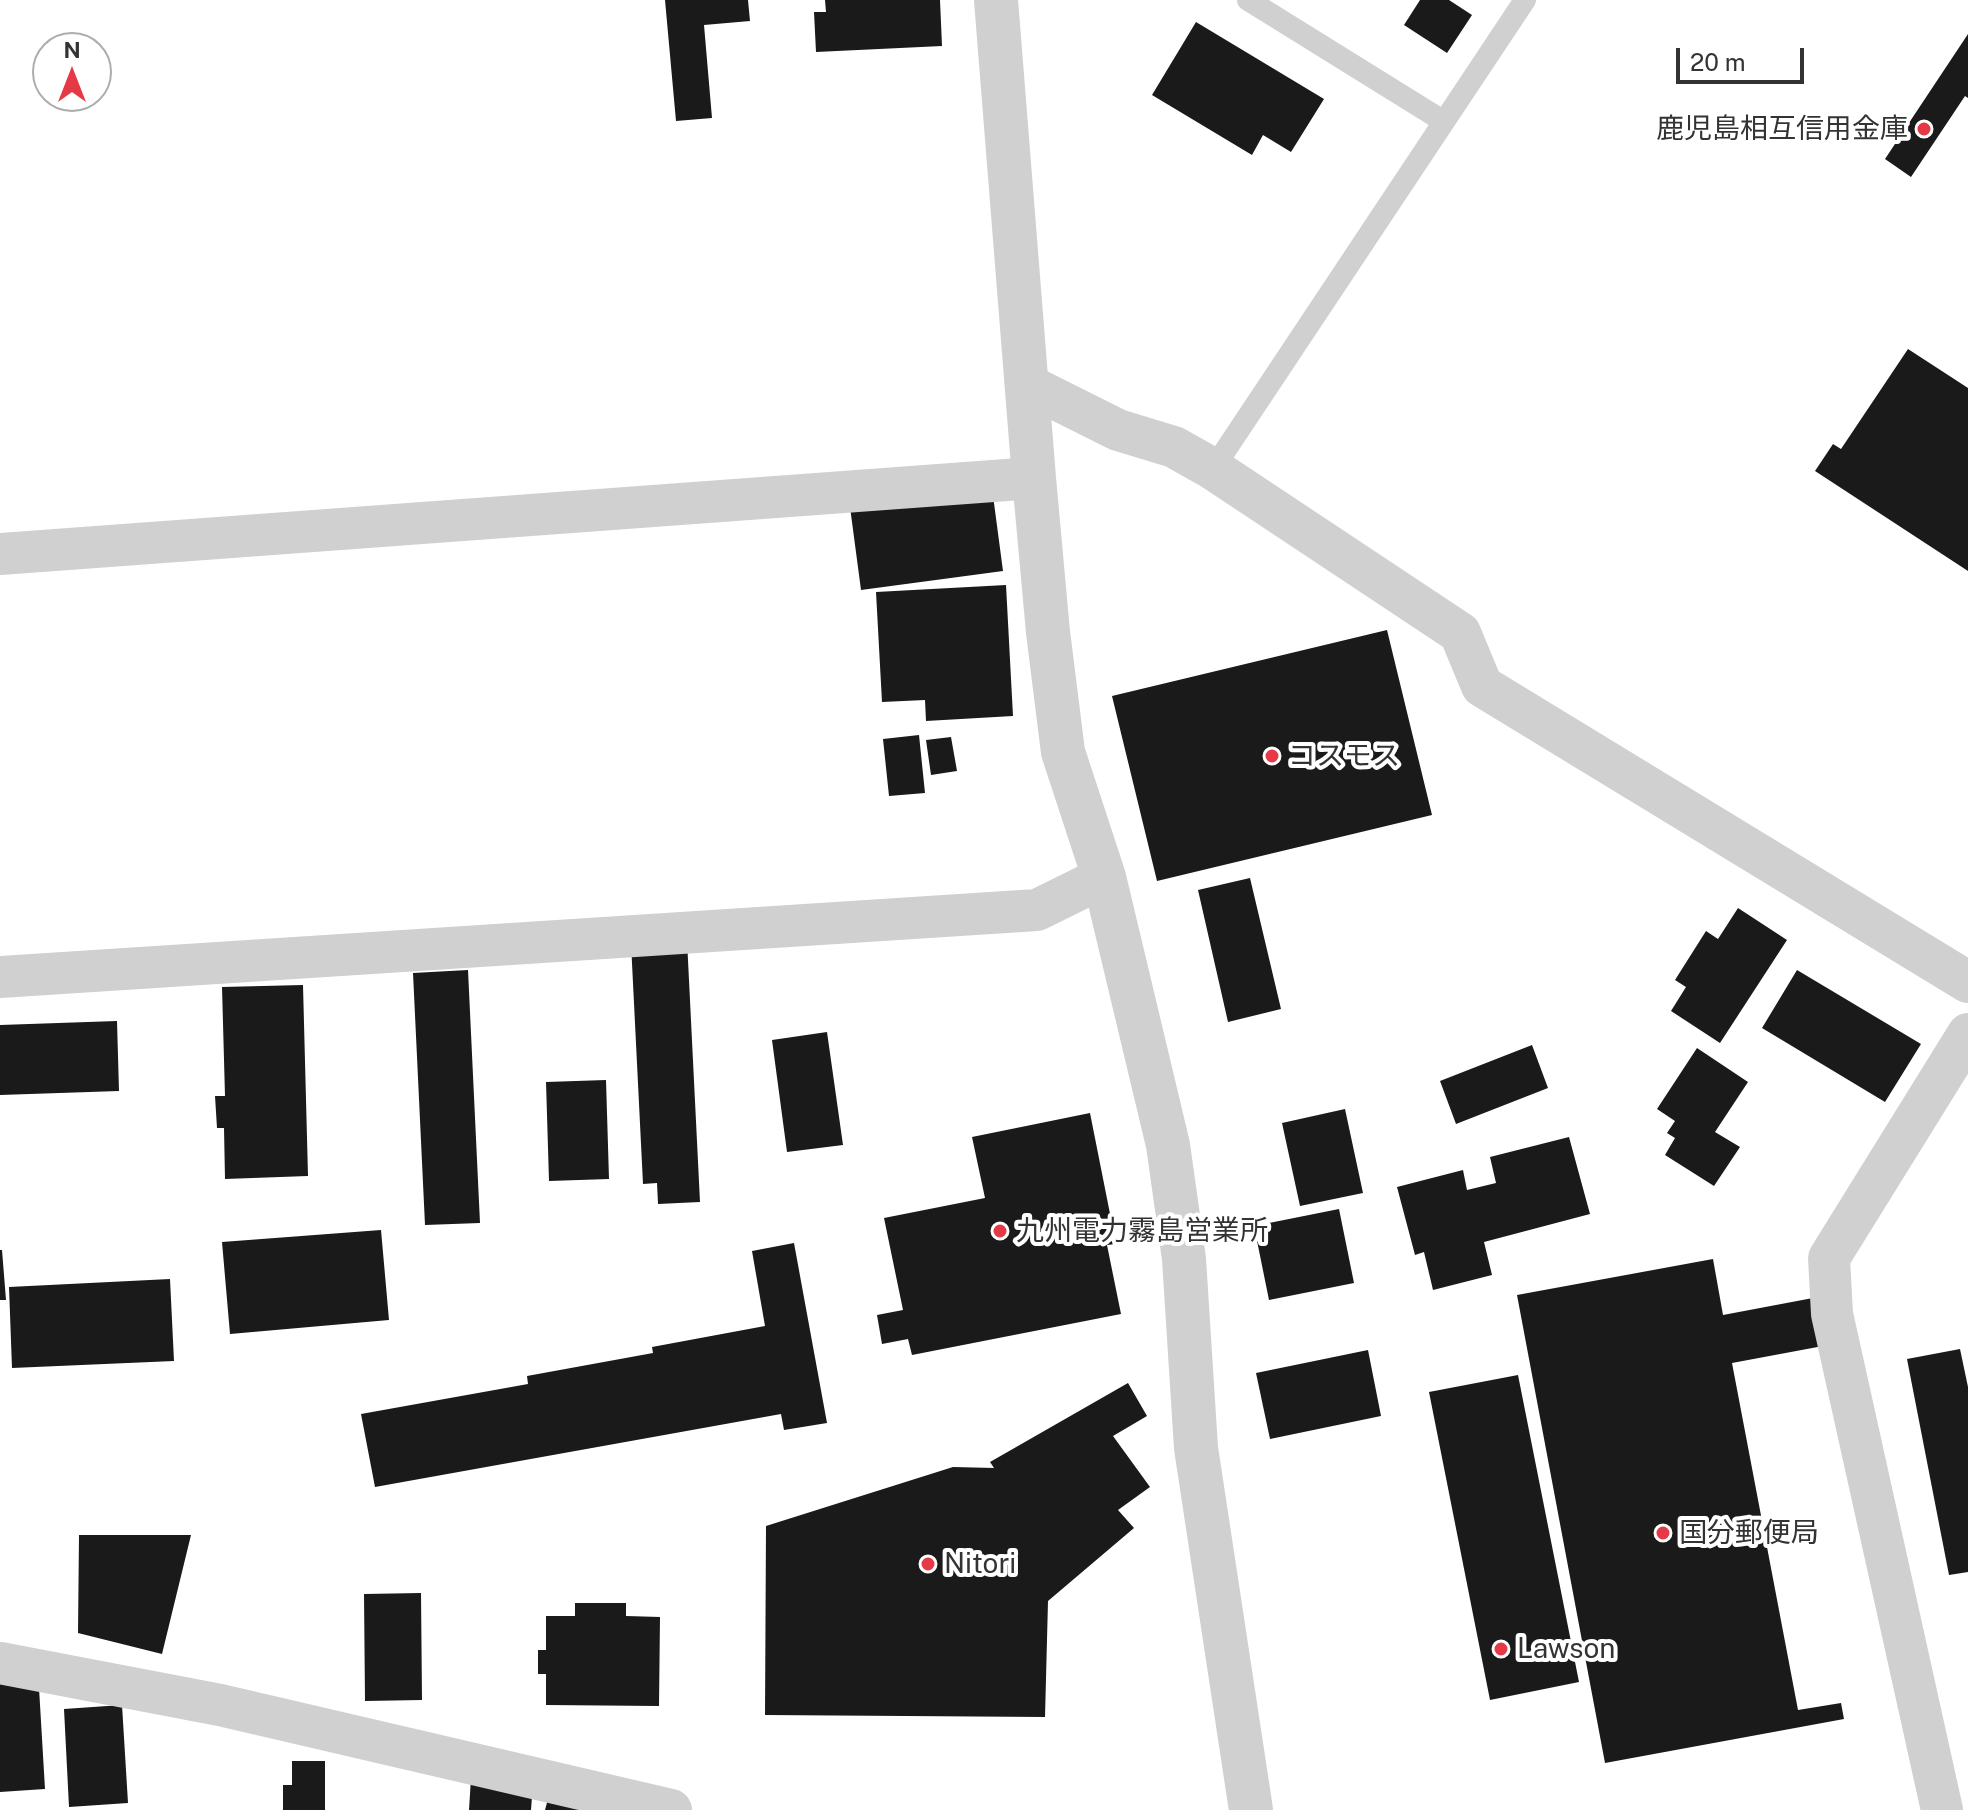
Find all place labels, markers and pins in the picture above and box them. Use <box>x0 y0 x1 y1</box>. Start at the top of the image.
place label: 鹿児島相互信用金庫 <box>1656 112 1908 146</box>
marker: 鹿児島相互信用金庫 <box>1915 120 1933 138</box>
place label: コスモス <box>1288 739 1400 773</box>
marker: コスモス <box>1263 747 1281 765</box>
place label: 九州電力霧島営業所 <box>1016 1214 1268 1248</box>
marker: 九州電力霧島営業所 <box>991 1222 1009 1240</box>
place label: 国分郵便局 <box>1679 1516 1819 1550</box>
marker: 国分郵便局 <box>1654 1524 1672 1542</box>
place label: Nitori <box>944 1547 1016 1581</box>
marker: Nitori <box>919 1555 937 1573</box>
place label: Lawson <box>1517 1632 1615 1666</box>
marker: Lawson <box>1492 1640 1510 1658</box>

